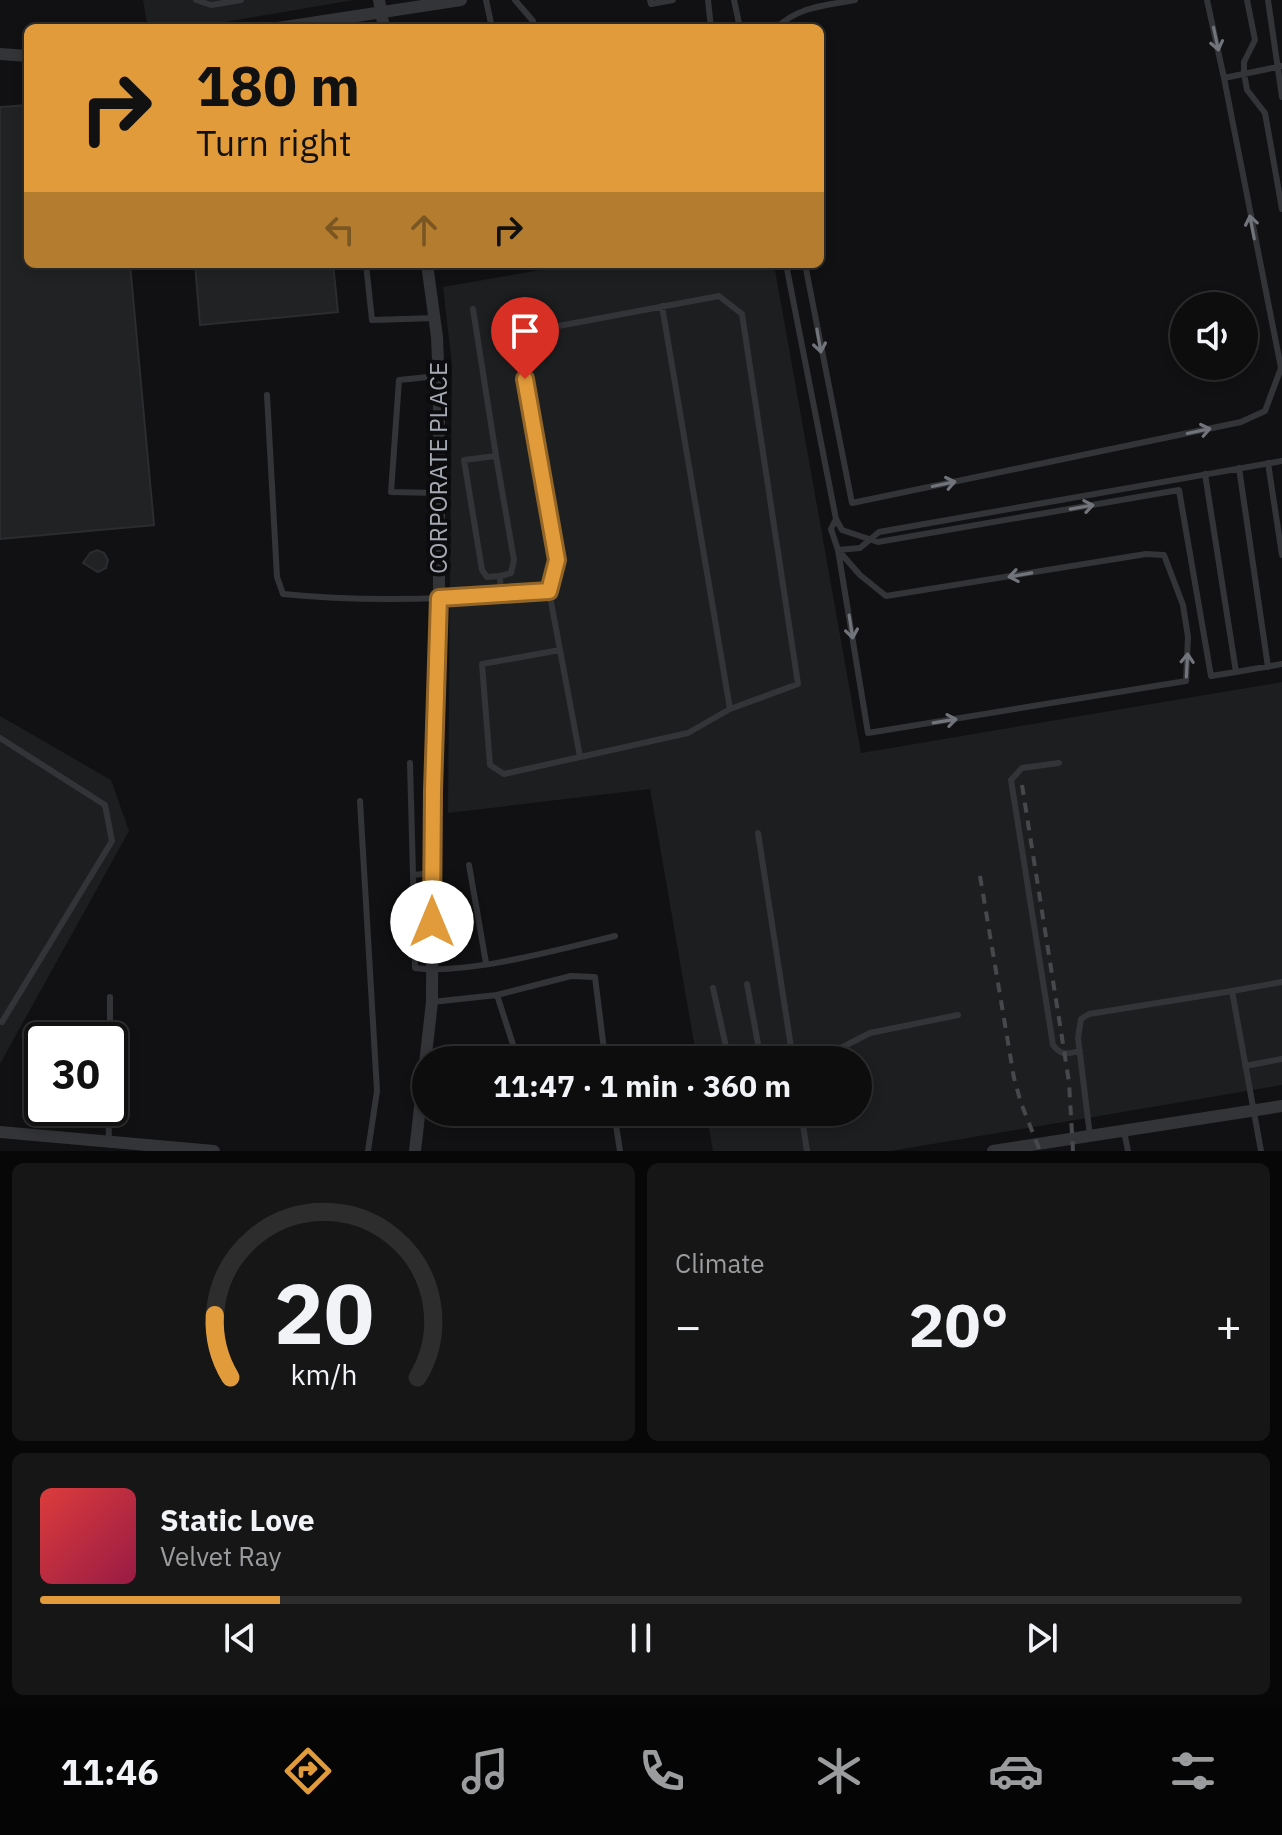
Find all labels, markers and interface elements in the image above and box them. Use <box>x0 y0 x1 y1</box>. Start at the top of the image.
one-way arrow <box>1209 26 1224 51</box>
text: 180 m <box>196 49 360 121</box>
icon: right <box>64 56 168 160</box>
text: Turn right <box>196 119 352 166</box>
icon: left <box>318 208 362 252</box>
icon: ahead <box>402 208 446 252</box>
icon: right <box>486 208 530 252</box>
one-way arrow <box>1244 215 1259 240</box>
map controls <box>1170 292 1258 380</box>
button: sound <box>1170 292 1258 380</box>
pin <box>491 297 559 379</box>
icon: arrive <box>503 309 547 353</box>
one-way arrow <box>813 327 828 353</box>
street label: CORPORATE PLACE <box>422 362 454 574</box>
one-way arrow <box>1185 423 1211 438</box>
one-way arrow <box>931 476 956 491</box>
one-way arrow <box>1069 498 1094 513</box>
one-way arrow <box>1008 568 1034 583</box>
one-way arrow <box>844 614 859 639</box>
one-way arrow <box>1179 653 1194 679</box>
one-way arrow <box>931 712 957 727</box>
position arrow <box>390 880 474 964</box>
speed limit sign: 30 <box>24 1022 128 1126</box>
text: 11:47 · 1 min · 360 m <box>493 1066 791 1105</box>
text: Climate <box>675 1246 765 1280</box>
text: 20 <box>274 1259 373 1367</box>
text: 20° <box>908 1285 1009 1364</box>
text: − <box>675 1297 701 1354</box>
text: + <box>1216 1297 1242 1354</box>
text: km/h <box>290 1356 357 1393</box>
text: Static Love <box>160 1500 315 1539</box>
text: Velvet Ray <box>160 1539 281 1573</box>
icon: previous <box>218 1616 262 1660</box>
icon: pause <box>619 1616 663 1660</box>
icon: next <box>1020 1616 1064 1660</box>
icon: directions <box>280 1743 336 1799</box>
icon: music <box>457 1743 513 1799</box>
icon: phone <box>634 1743 690 1799</box>
icon: climate <box>811 1743 867 1799</box>
icon: car <box>988 1743 1044 1799</box>
icon: filters <box>1165 1743 1221 1799</box>
text: 11:46 <box>61 1748 159 1795</box>

